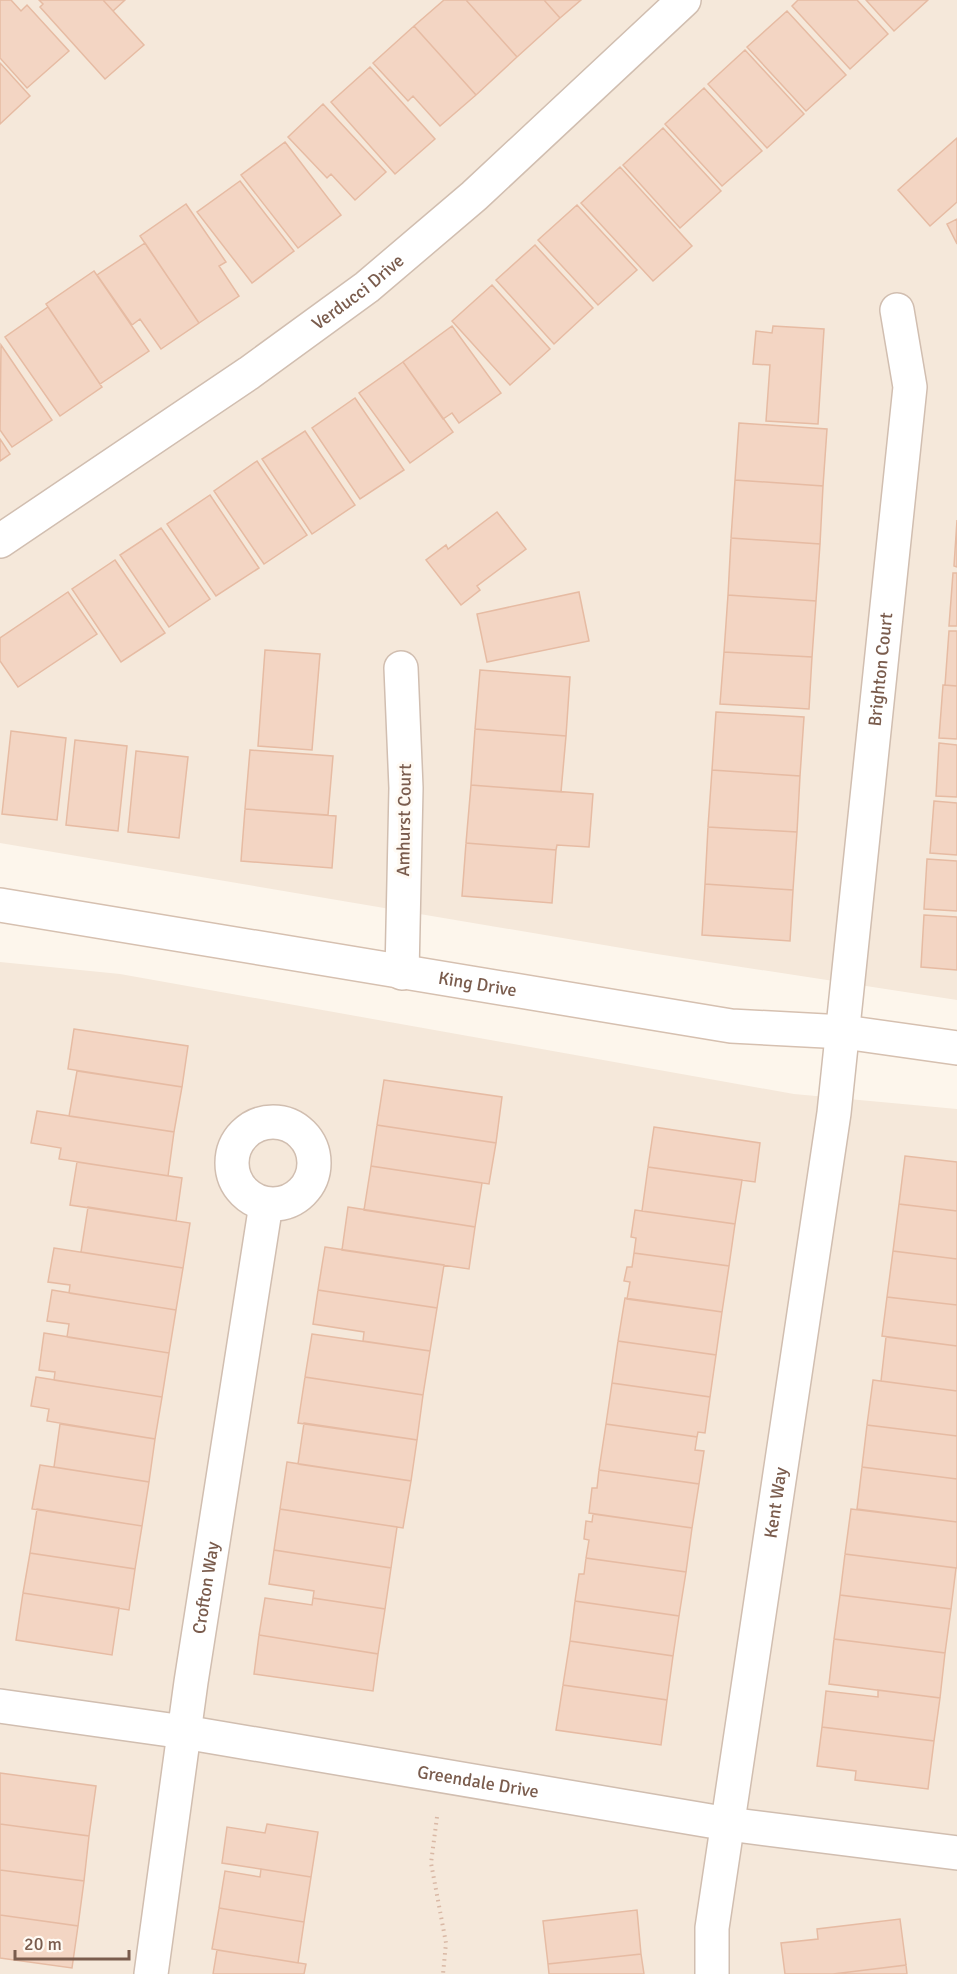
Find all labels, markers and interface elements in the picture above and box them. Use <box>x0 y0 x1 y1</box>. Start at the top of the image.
street label: Verducci Drive <box>307 250 408 335</box>
street label: Brighton Court <box>864 611 897 728</box>
street label: Amhurst Court <box>392 763 416 877</box>
street label: King Drive <box>437 967 518 1001</box>
street label: Kent Way <box>759 1465 792 1540</box>
street label: Crofton Way <box>188 1540 224 1636</box>
street label: Greendale Drive <box>416 1761 540 1803</box>
scale bar <box>15 1923 129 1961</box>
text: 20 m <box>24 1933 62 1955</box>

